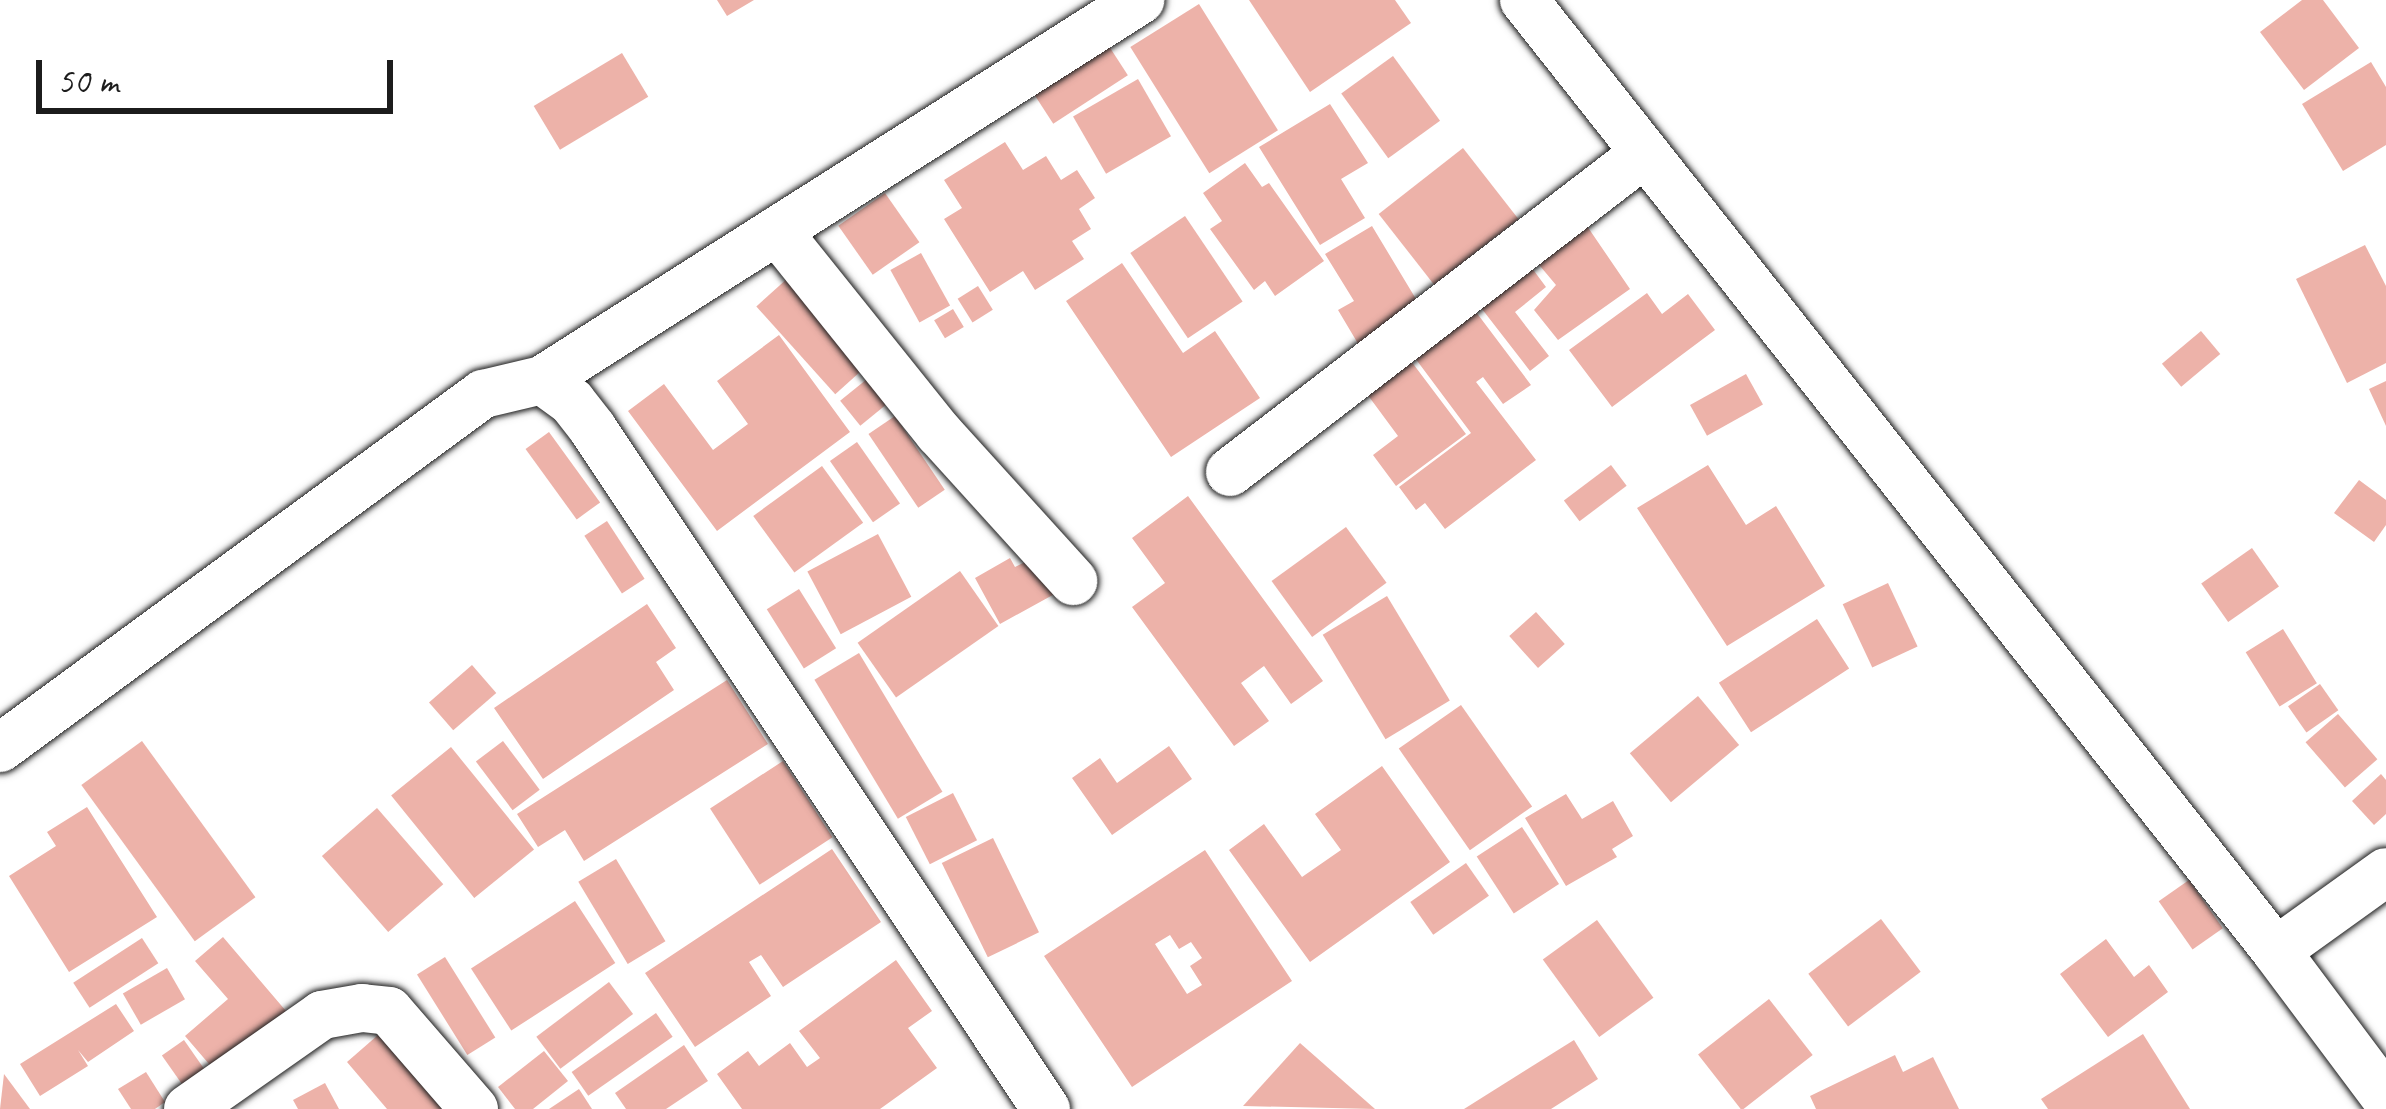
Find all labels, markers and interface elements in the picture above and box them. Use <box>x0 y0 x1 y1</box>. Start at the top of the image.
scale bar <box>42 36 399 110</box>
text: 50 m <box>57 58 118 104</box>

